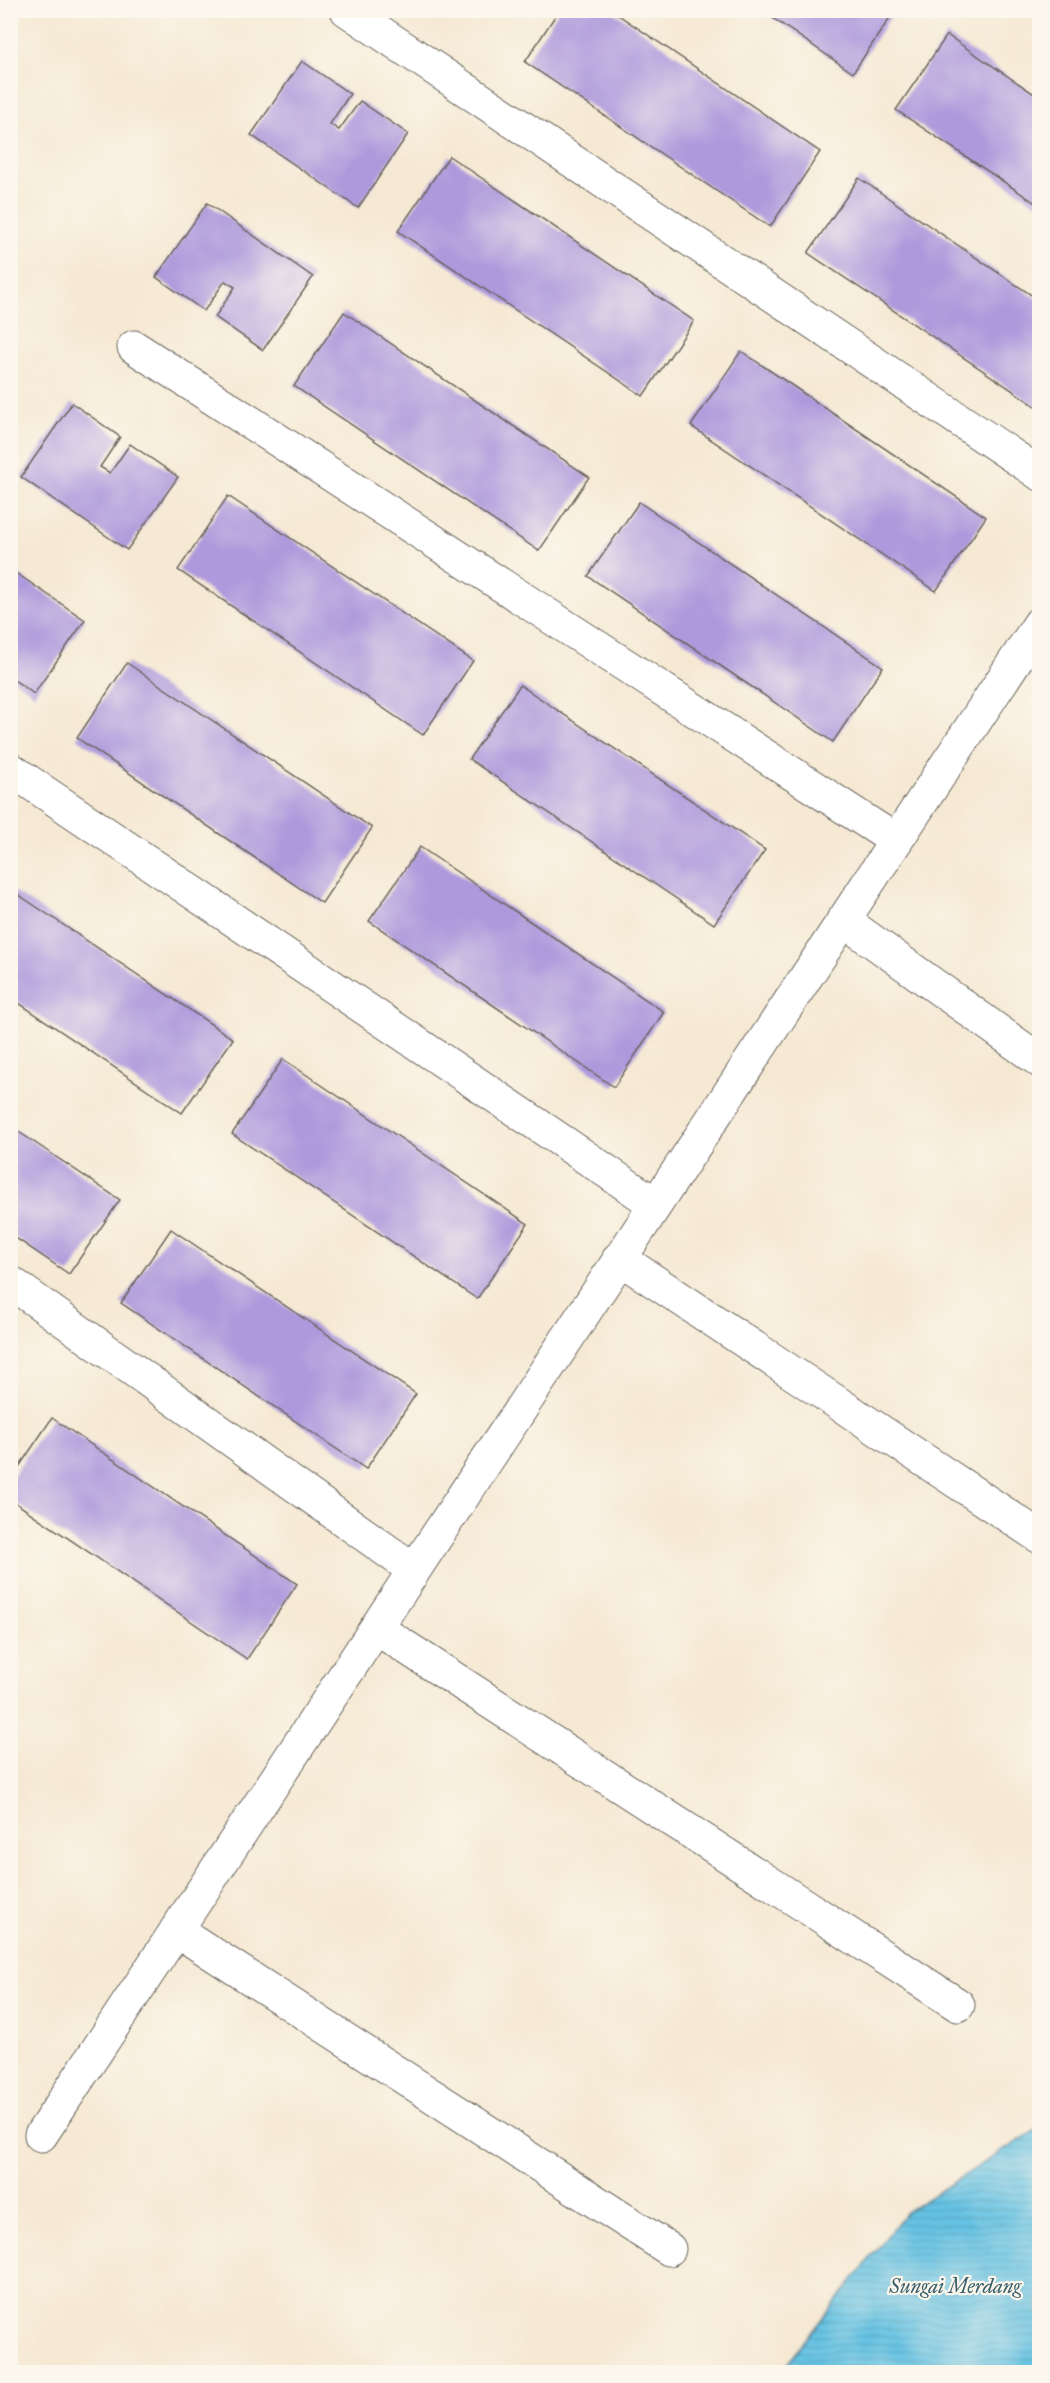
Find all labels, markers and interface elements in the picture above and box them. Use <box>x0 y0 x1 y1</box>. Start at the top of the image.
water label: Sungai Merdang <box>888 2274 1022 2298</box>

